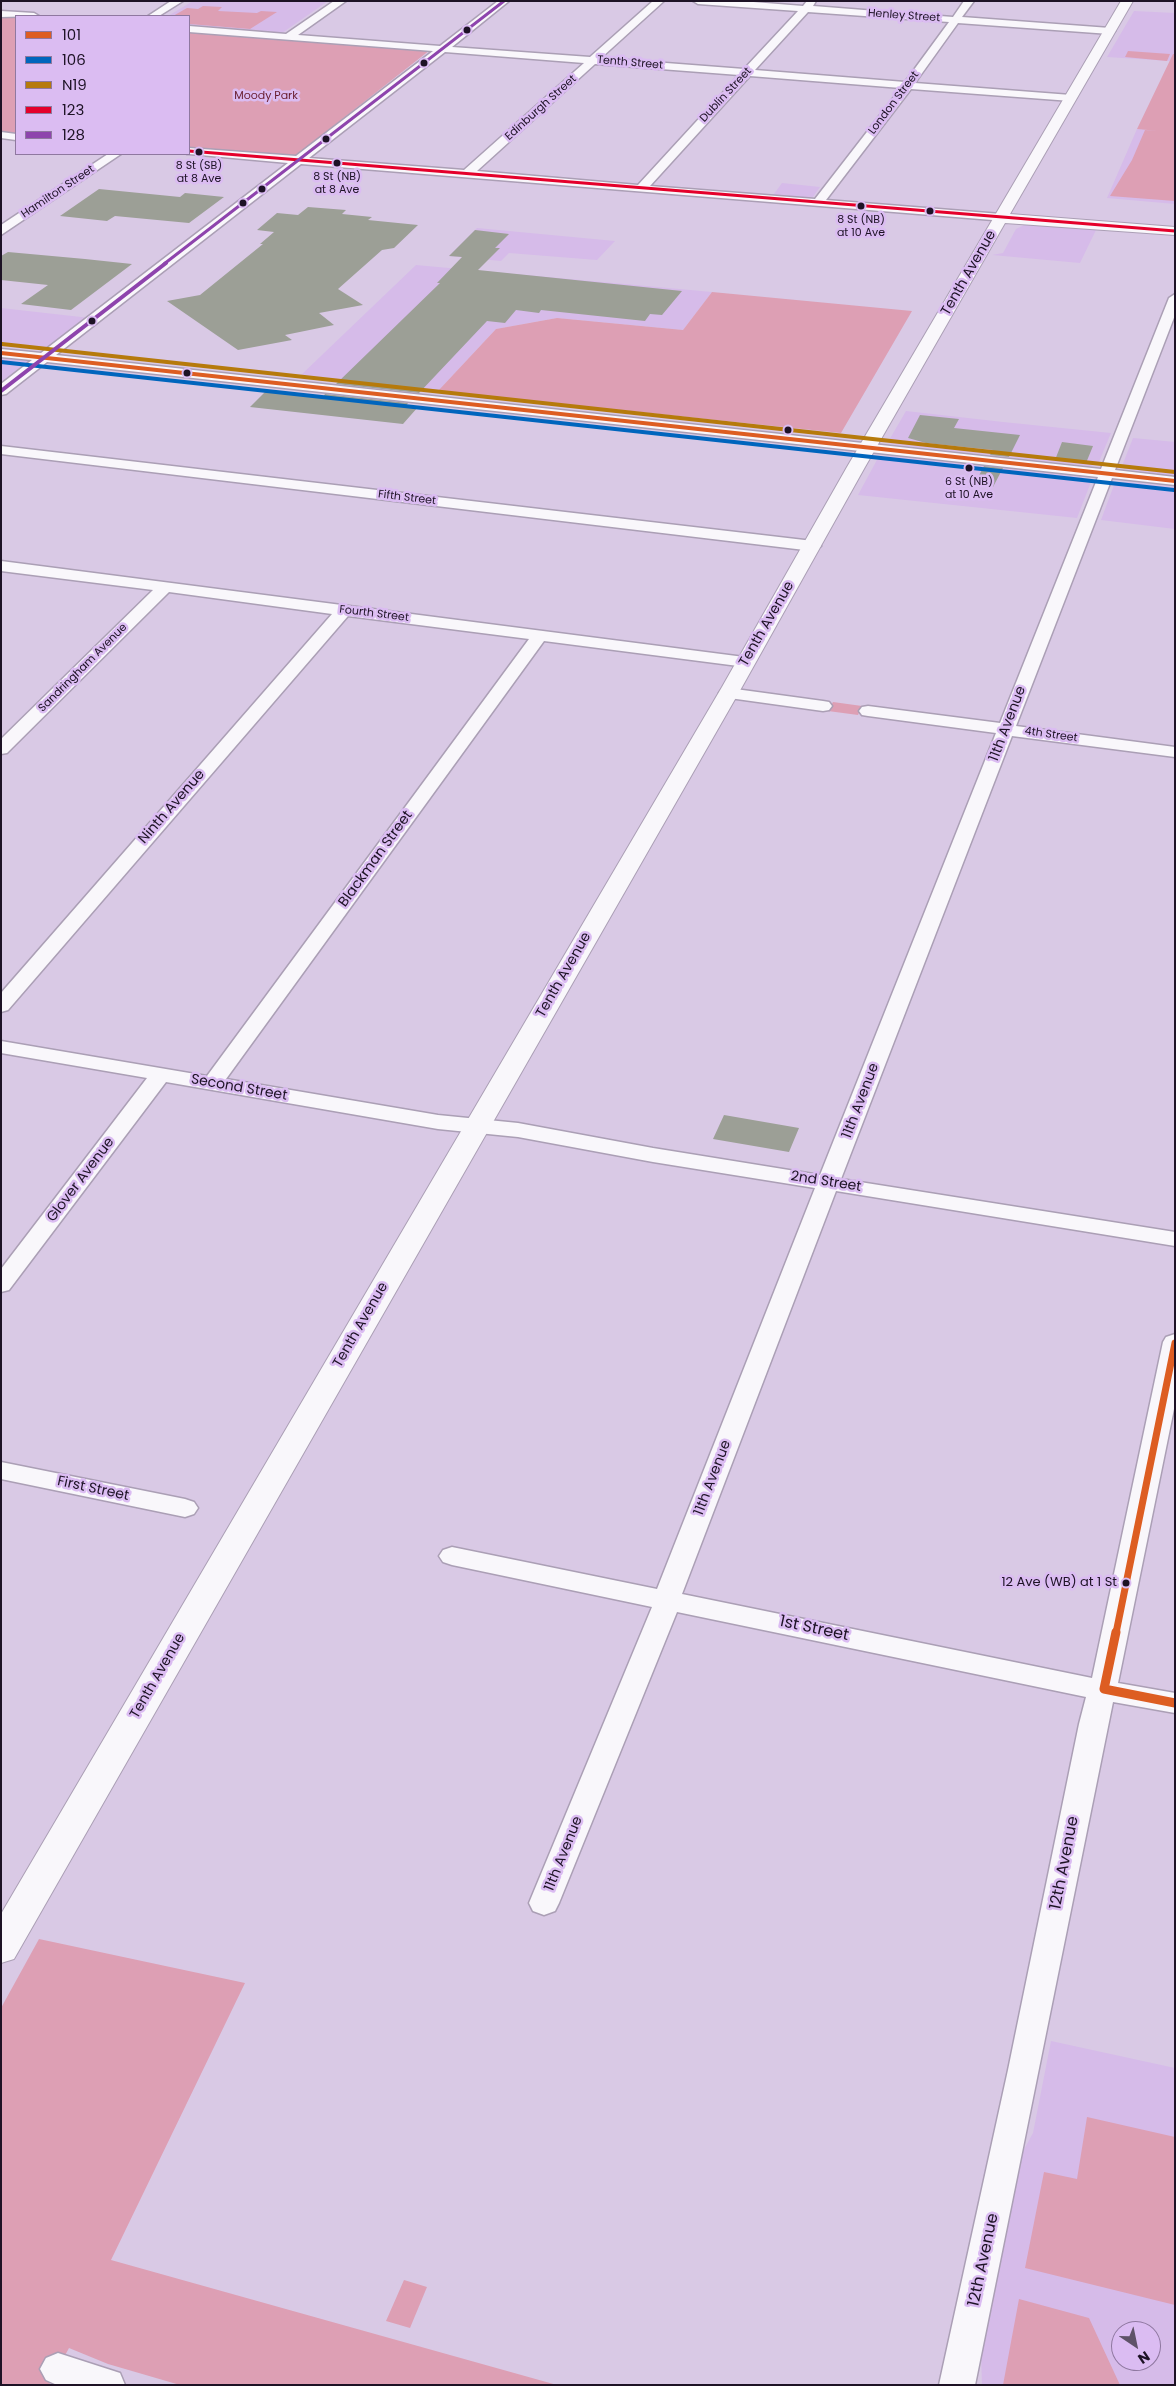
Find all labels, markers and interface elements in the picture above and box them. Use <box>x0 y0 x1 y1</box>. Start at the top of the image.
street label: Henley Street <box>867 7 941 25</box>
legend <box>15 15 190 155</box>
text: 101 <box>62 24 81 45</box>
unlabelled marker <box>462 25 472 35</box>
text: 106 <box>62 49 86 70</box>
street label: Tenth Street <box>597 54 663 72</box>
unlabelled marker <box>419 58 429 68</box>
street label: Dublin Street <box>697 65 755 125</box>
street label: London Street <box>866 69 922 137</box>
street label: Edinburgh Street <box>503 73 579 143</box>
text: N19 <box>62 74 87 95</box>
park label: Moody Park <box>234 89 298 103</box>
text: 123 <box>62 99 84 120</box>
text: 128 <box>62 124 85 145</box>
unlabelled marker <box>321 134 331 144</box>
marker: 8 St (SB) at 8 Ave <box>194 147 204 157</box>
marker: 8 St (NB) at 8 Ave <box>332 158 342 168</box>
place label: 8 St (SB) at 8 Ave <box>176 159 222 185</box>
street label: Hamilton Street <box>19 163 97 221</box>
place label: 8 St (NB) at 8 Ave <box>313 170 361 196</box>
unlabelled marker <box>257 184 267 194</box>
unlabelled marker <box>238 198 248 208</box>
marker: 8 St (NB) at 10 Ave <box>856 201 866 211</box>
unlabelled marker <box>925 206 935 216</box>
place label: 8 St (NB) at 10 Ave <box>837 213 885 239</box>
street label: Tenth Avenue <box>938 227 1000 319</box>
unlabelled marker <box>87 316 97 326</box>
unlabelled marker <box>182 368 192 378</box>
unlabelled marker <box>783 425 793 435</box>
marker: 6 St (NB) at 10 Ave <box>964 463 974 473</box>
place label: 6 St (NB) at 10 Ave <box>945 475 993 501</box>
street label: Fifth Street <box>377 488 437 508</box>
street label: Tenth Avenue <box>736 578 798 670</box>
street label: Fourth Street <box>338 603 410 625</box>
street label: Sandringham Avenue <box>36 621 130 715</box>
street label: 11th Avenue <box>986 684 1030 764</box>
street label: 4th Street <box>1024 725 1078 745</box>
street label: Ninth Avenue <box>135 767 209 847</box>
street label: Blackman Street <box>335 808 417 910</box>
street label: Tenth Avenue <box>533 929 595 1021</box>
street label: 11th Avenue <box>839 1061 883 1141</box>
street label: Second Street <box>190 1071 288 1105</box>
street label: Glover Avenue <box>44 1134 118 1226</box>
street label: 2nd Street <box>790 1168 862 1196</box>
street label: Tenth Avenue <box>330 1279 392 1371</box>
street label: 11th Avenue <box>691 1438 735 1518</box>
street label: First Street <box>56 1473 130 1505</box>
place label: 12 Ave (WB) at 1 St <box>1001 1575 1117 1591</box>
marker: 12 Ave (WB) at 1 St <box>1121 1578 1131 1588</box>
street label: 1st Street <box>778 1612 850 1646</box>
street label: Tenth Avenue <box>127 1630 189 1722</box>
street label: 11th Avenue <box>541 1814 587 1894</box>
street label: 12th Avenue <box>1047 1815 1083 1911</box>
street label: 12th Avenue <box>965 2212 1003 2308</box>
north arrow <box>1111 2321 1161 2371</box>
text: N <box>1134 2346 1154 2369</box>

